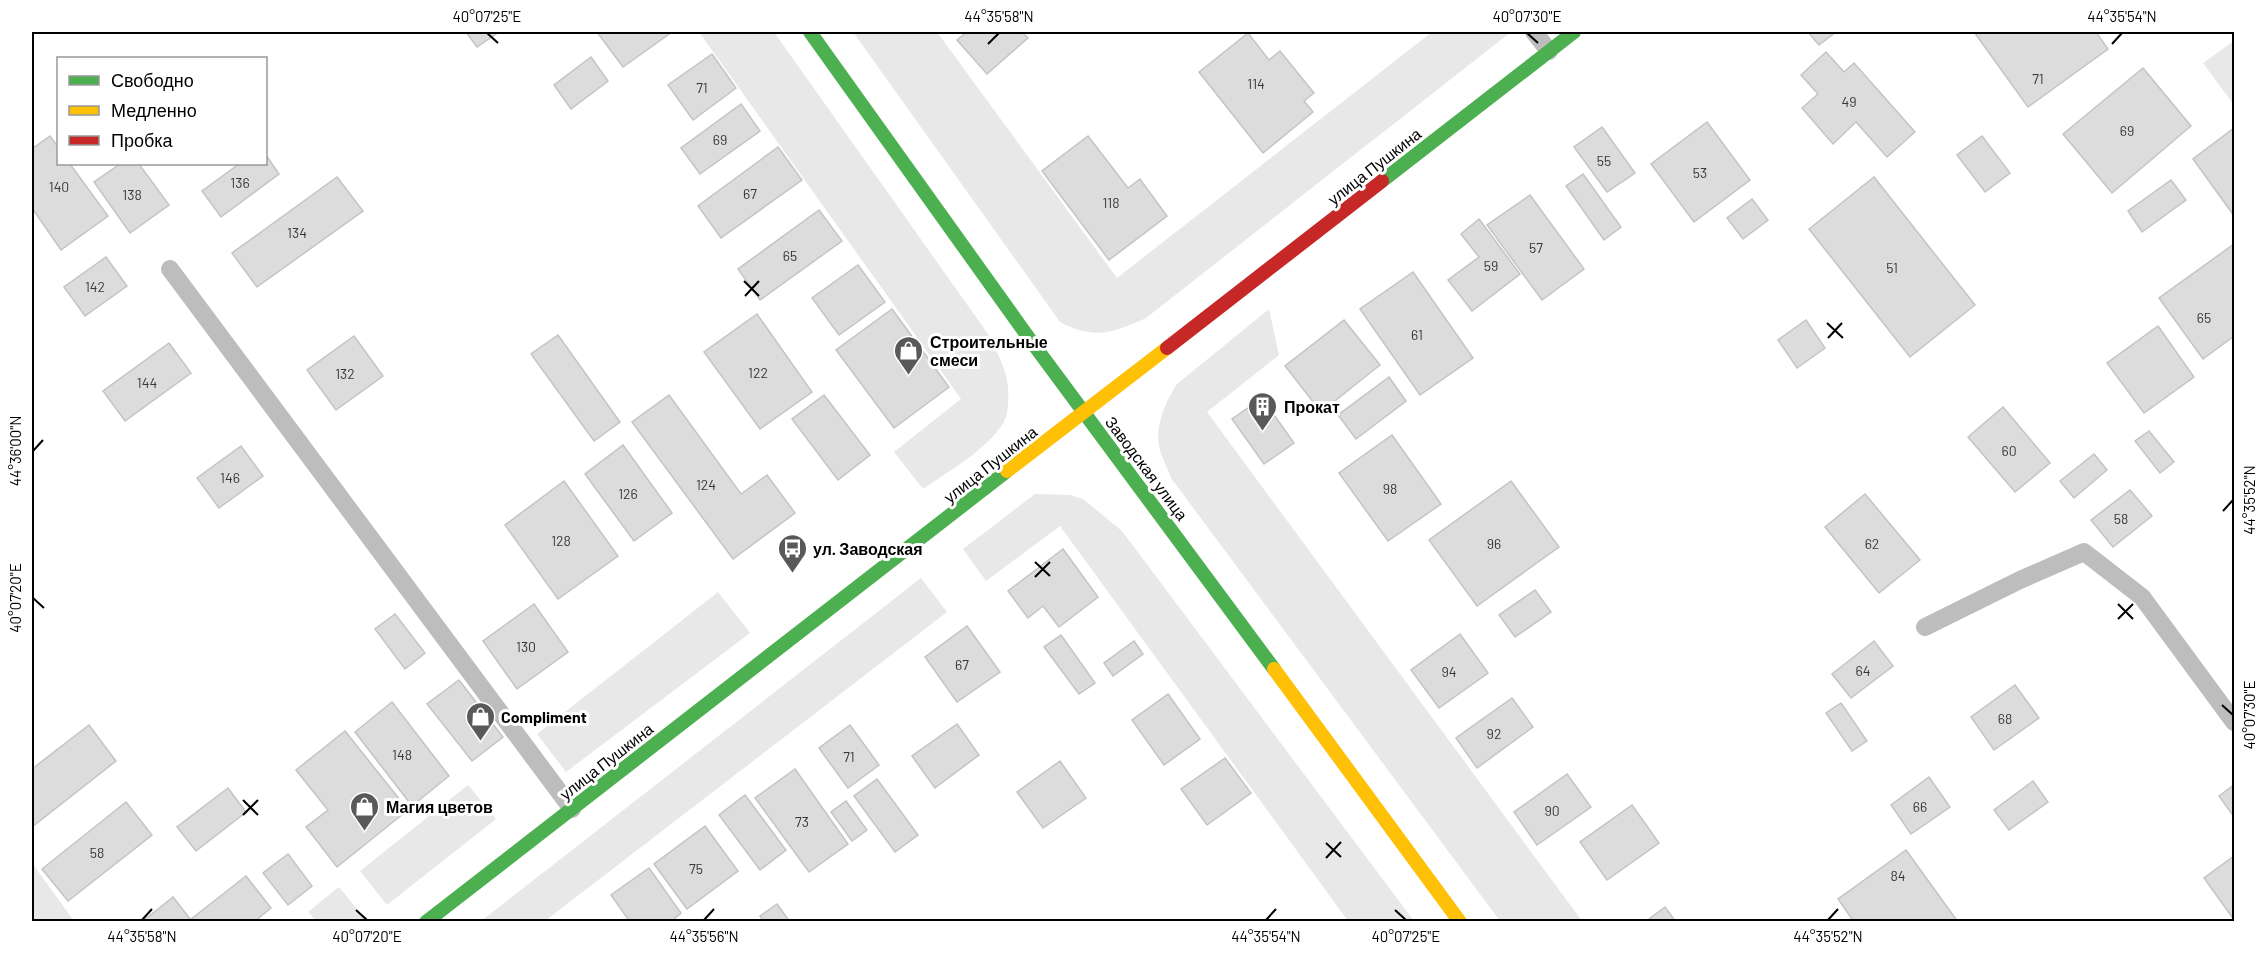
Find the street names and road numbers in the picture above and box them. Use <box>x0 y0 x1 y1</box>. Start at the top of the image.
street label: улица Пушкина <box>1324 124 1425 208</box>
street label: Заводская улица <box>1102 412 1192 524</box>
street label: улица Пушкина <box>940 422 1041 506</box>
street label: улица Пушкина <box>556 719 657 803</box>

